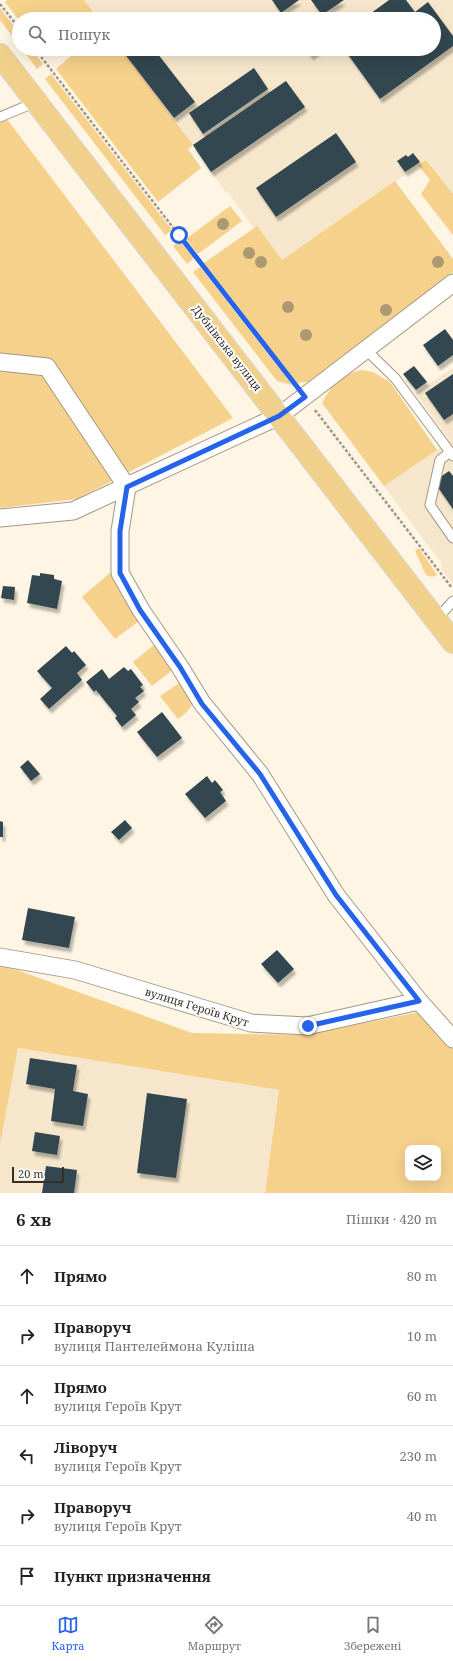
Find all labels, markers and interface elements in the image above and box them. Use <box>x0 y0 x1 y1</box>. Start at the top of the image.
search box <box>12 12 441 56</box>
icon: search <box>26 23 48 45</box>
text: Пошук <box>58 24 110 44</box>
route start <box>170 226 188 244</box>
street label: Дубнівська вулиця <box>189 302 266 394</box>
street label: вулиця Героїв Крут <box>143 984 251 1030</box>
route end <box>299 1017 317 1035</box>
map controls <box>405 1145 441 1181</box>
button: layers <box>405 1145 441 1181</box>
scale bar <box>12 1165 64 1184</box>
text: 20 m <box>18 1166 44 1181</box>
text: 6 хв <box>16 1208 51 1231</box>
text: Пішки · 420 m <box>346 1210 437 1228</box>
icon: ahead <box>16 1265 38 1287</box>
text: Прямо <box>54 1266 107 1286</box>
text: 80 m <box>407 1267 437 1285</box>
text: Праворуч <box>54 1317 131 1337</box>
icon: right <box>16 1325 38 1347</box>
text: 10 m <box>407 1327 437 1345</box>
text: вулиця Пантелеймона Куліша <box>54 1337 255 1355</box>
text: Прямо <box>54 1377 107 1397</box>
icon: ahead <box>16 1385 38 1407</box>
text: 60 m <box>407 1387 437 1405</box>
text: вулиця Героїв Крут <box>54 1397 182 1415</box>
text: Ліворуч <box>54 1437 117 1457</box>
icon: left <box>16 1445 38 1467</box>
text: 230 m <box>400 1447 437 1465</box>
text: вулиця Героїв Крут <box>54 1457 182 1475</box>
text: Праворуч <box>54 1497 131 1517</box>
icon: right <box>16 1505 38 1527</box>
text: 40 m <box>407 1507 437 1525</box>
text: вулиця Героїв Крут <box>54 1517 182 1535</box>
icon: arrive <box>16 1565 38 1587</box>
text: Пункт призначення <box>54 1566 211 1586</box>
tab: Карта <box>52 1614 85 1653</box>
tab: Маршрут <box>188 1614 241 1653</box>
tab: Збережені <box>344 1614 401 1653</box>

